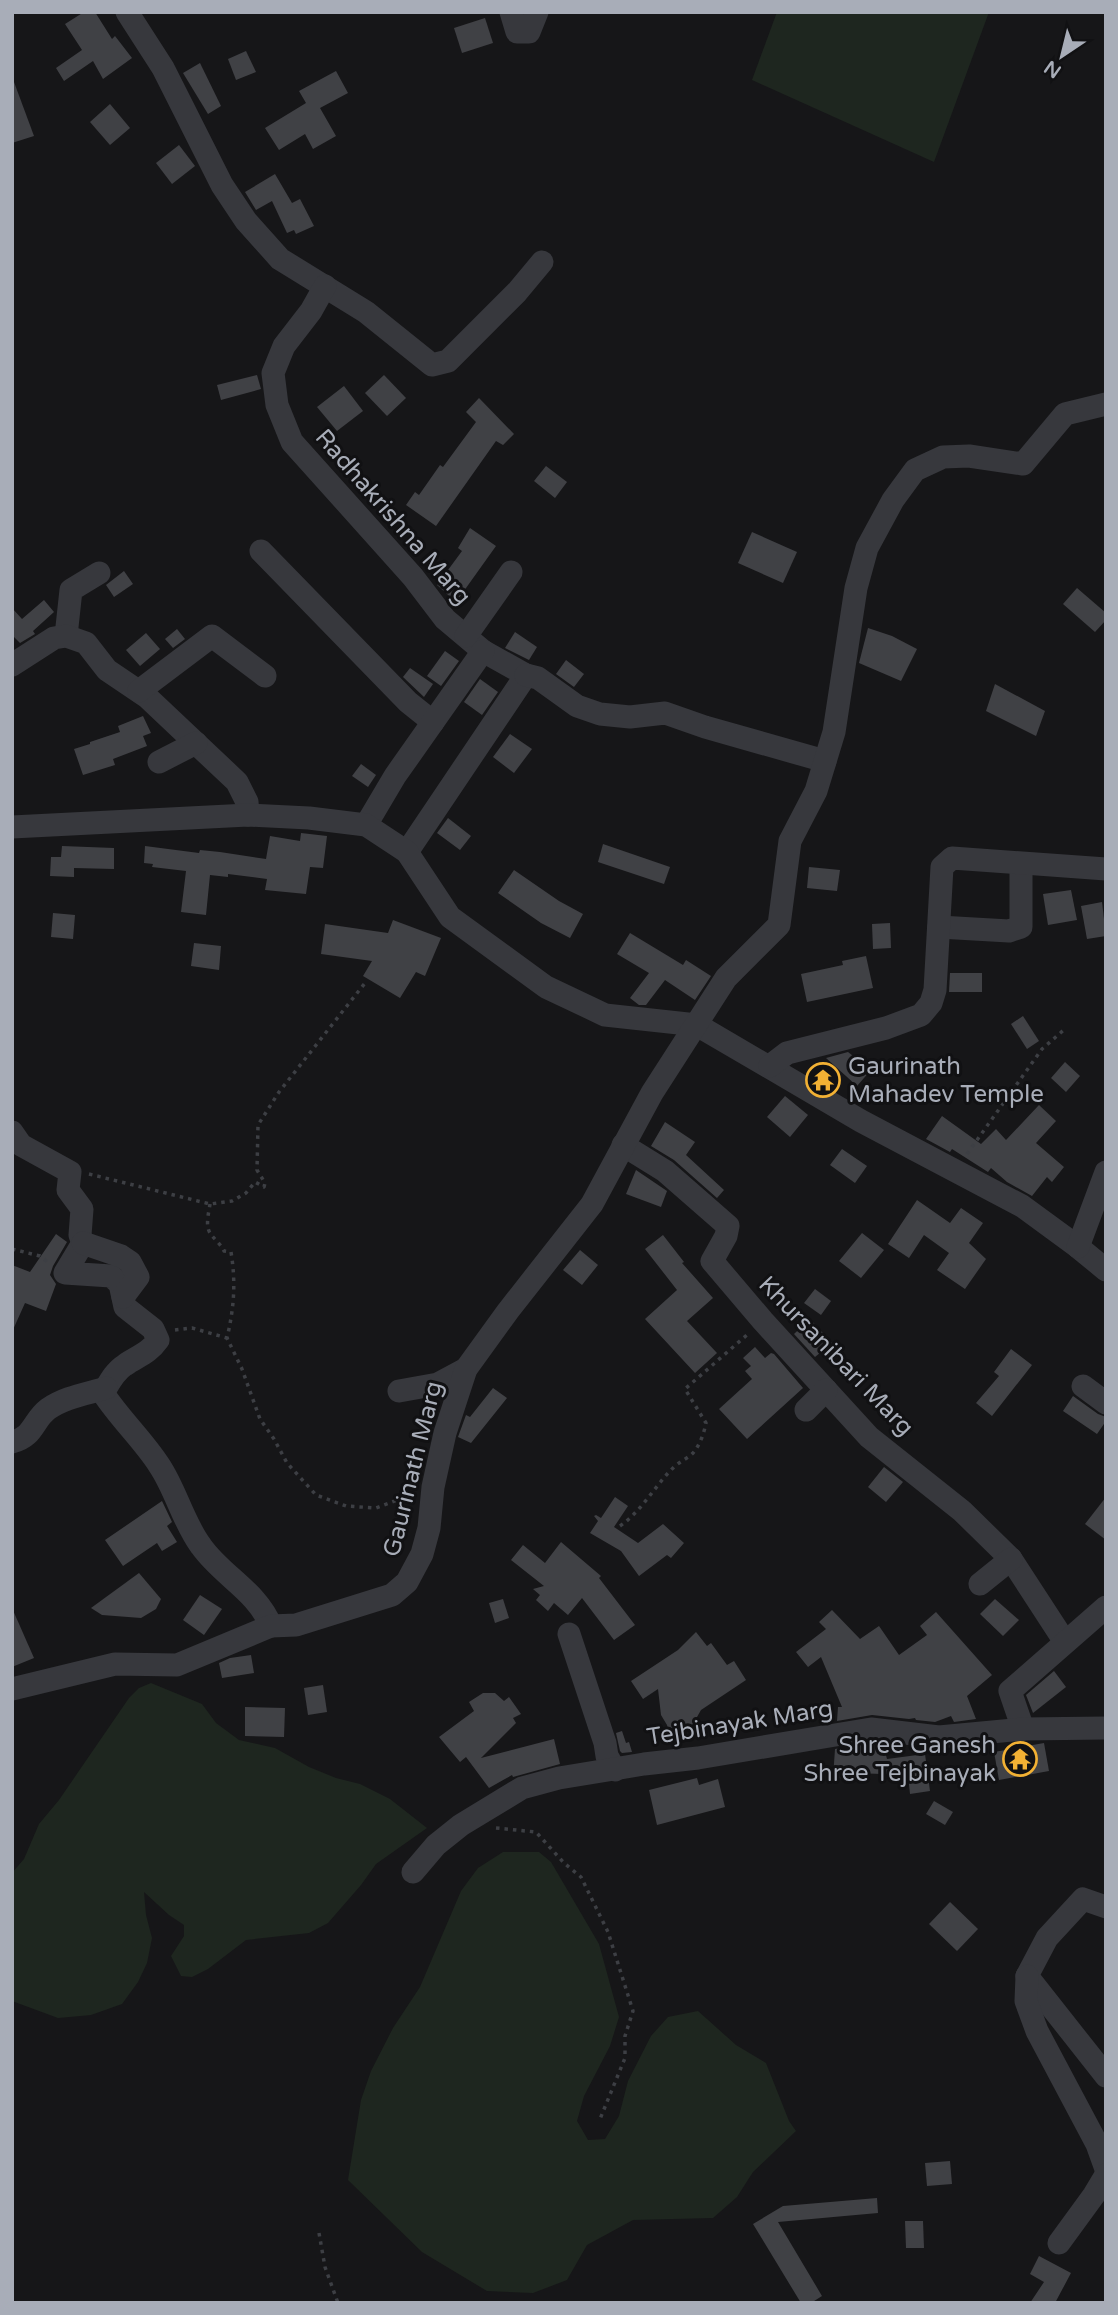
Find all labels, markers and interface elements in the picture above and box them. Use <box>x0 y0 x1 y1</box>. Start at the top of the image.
north arrow <box>1027 21 1097 91</box>
text: N <box>1040 56 1065 82</box>
street label: Radhakrishna Marg <box>309 423 477 611</box>
place label: Gaurinath Mahadev Temple <box>848 1052 1044 1109</box>
temple icon: Gaurinath Mahadev Temple <box>804 1061 842 1099</box>
street label: Khursanibari Marg <box>752 1270 920 1442</box>
street label: Gaurinath Marg <box>377 1378 449 1560</box>
street label: Tejbinayak Marg <box>645 1694 835 1752</box>
place label: Shree Ganesh Shree Tejbinayak <box>803 1731 996 1788</box>
temple icon: Shree Ganesh Shree Tejbinayak <box>1001 1740 1039 1778</box>

